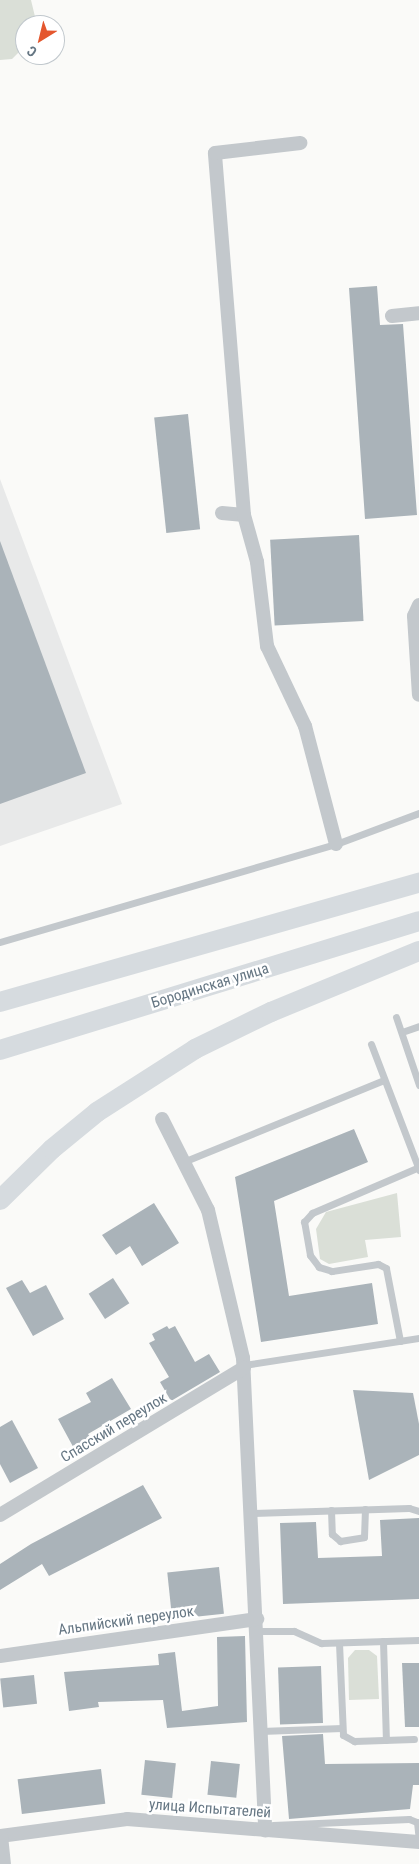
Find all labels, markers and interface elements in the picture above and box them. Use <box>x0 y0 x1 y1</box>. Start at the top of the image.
north arrow <box>15 15 65 65</box>
text: С <box>24 43 40 60</box>
street label: Бородинская улица <box>149 960 271 1012</box>
street label: Спасский переулок <box>58 1389 170 1467</box>
street label: Альпийский переулок <box>57 1603 195 1639</box>
street label: улица Испытателей <box>148 1796 272 1822</box>

